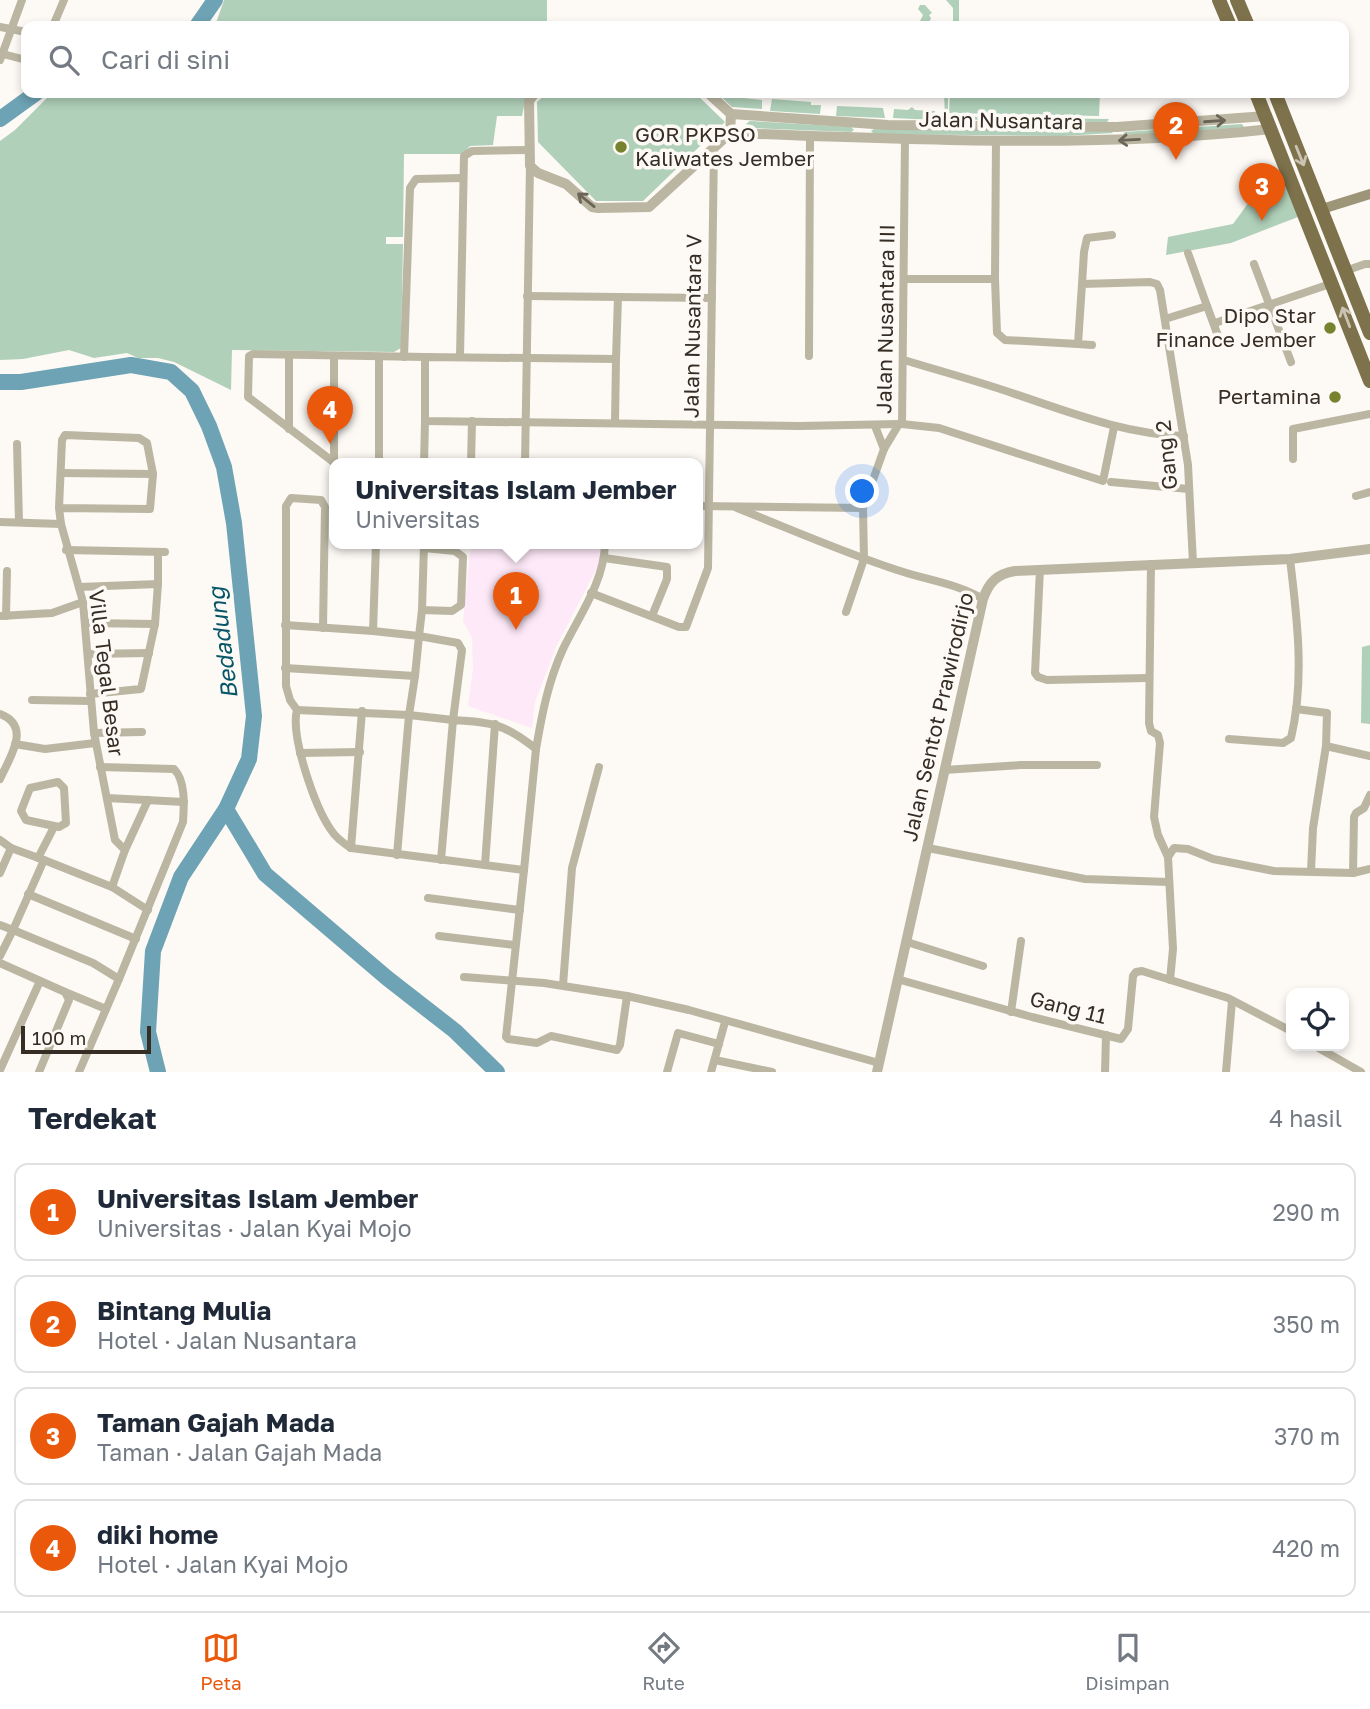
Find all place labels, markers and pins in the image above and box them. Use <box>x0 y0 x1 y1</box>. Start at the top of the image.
pin: 2 <box>1153 102 1199 160</box>
place label: GOR PKPSO Kaliwates Jember <box>635 121 814 171</box>
marker: GOR PKPSO Kaliwates Jember <box>613 139 629 155</box>
pin: 3 <box>1239 163 1285 221</box>
place label: Dipo Star Finance Jember <box>1156 302 1316 352</box>
marker: Dipo Star Finance Jember <box>1322 320 1338 336</box>
place label: Pertamina <box>1217 383 1321 409</box>
pin: 4 <box>307 386 353 444</box>
marker: Pertamina <box>1327 389 1343 405</box>
pin: 1 <box>493 572 539 630</box>

